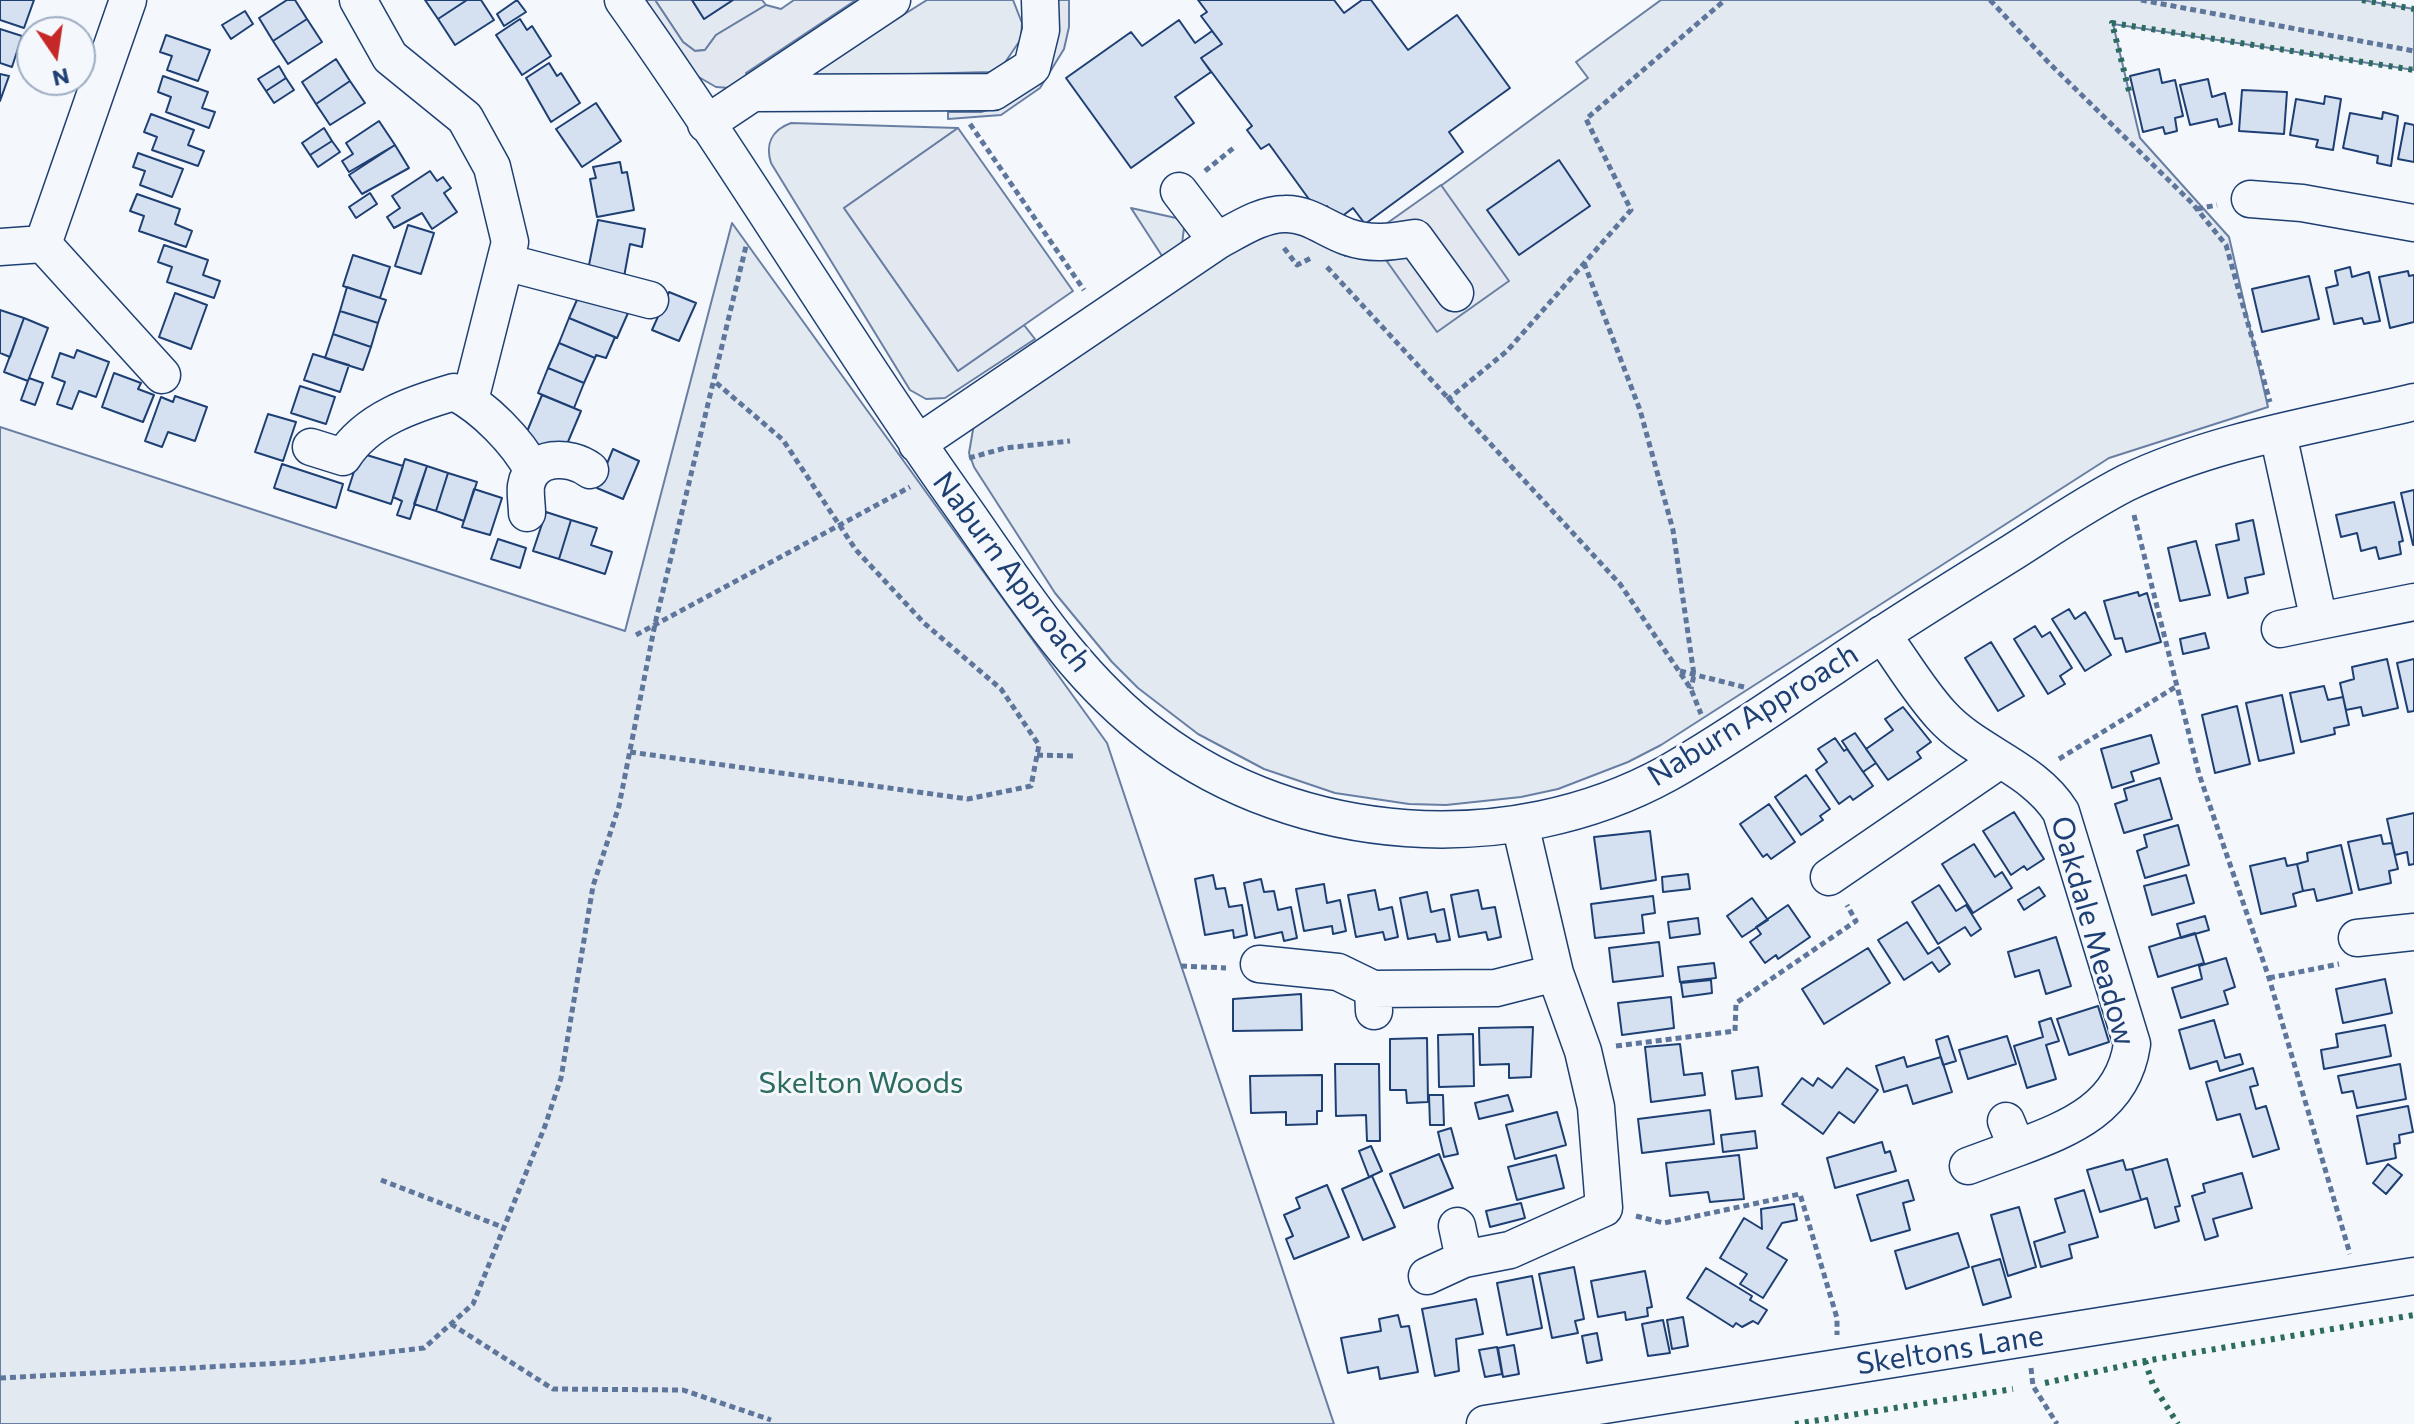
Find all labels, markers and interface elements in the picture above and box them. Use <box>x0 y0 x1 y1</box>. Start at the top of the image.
north arrow <box>16 16 96 96</box>
text: N <box>50 63 72 93</box>
street label: Naburn Approach <box>925 465 1099 679</box>
street label: Naburn Approach <box>1641 636 1865 794</box>
street label: Oakdale Meadow <box>2043 812 2143 1050</box>
park label: Skelton Woods <box>759 1065 963 1101</box>
street label: Skeltons Lane <box>1854 1317 2046 1383</box>

